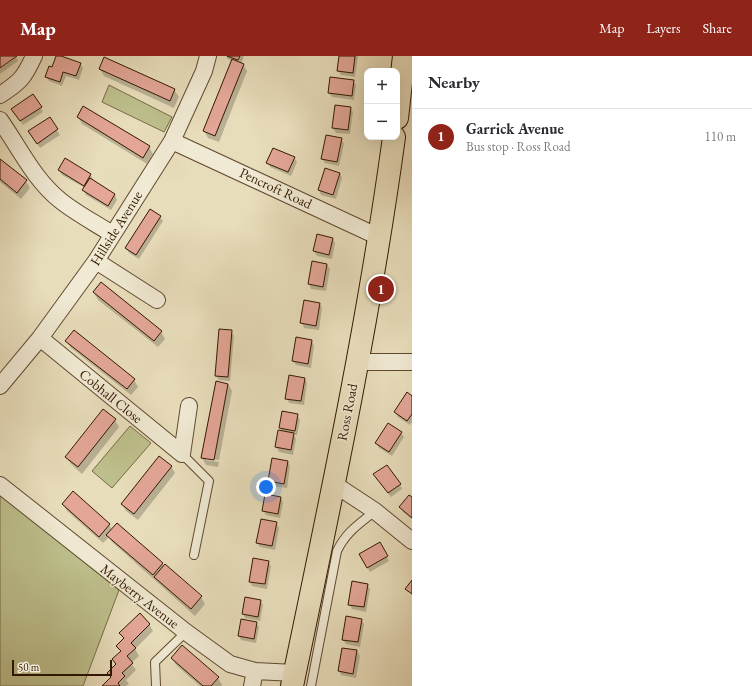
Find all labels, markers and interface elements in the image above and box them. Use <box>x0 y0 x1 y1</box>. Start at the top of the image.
text: Map <box>20 16 56 41</box>
text: Map <box>599 19 624 37</box>
text: Layers <box>646 19 681 37</box>
text: Share <box>703 19 732 37</box>
map controls <box>364 68 400 140</box>
button: + <box>364 68 400 104</box>
text: Nearby <box>428 71 480 93</box>
button: − <box>364 104 400 140</box>
text: Garrick Avenue <box>466 119 564 138</box>
text: 1 <box>438 128 444 145</box>
text: 110 m <box>705 128 736 145</box>
text: Bus stop · Ross Road <box>466 138 570 155</box>
street label: Pencroft Road <box>237 163 316 213</box>
street label: Hillside Avenue <box>86 187 146 269</box>
pin: 1 <box>368 274 394 304</box>
street label: Cobhall Close <box>76 365 147 427</box>
street label: Ross Road <box>333 381 362 442</box>
your location <box>256 477 276 497</box>
street label: Mayberry Avenue <box>97 560 183 633</box>
scale bar <box>12 658 112 677</box>
text: 50 m <box>18 660 39 674</box>

